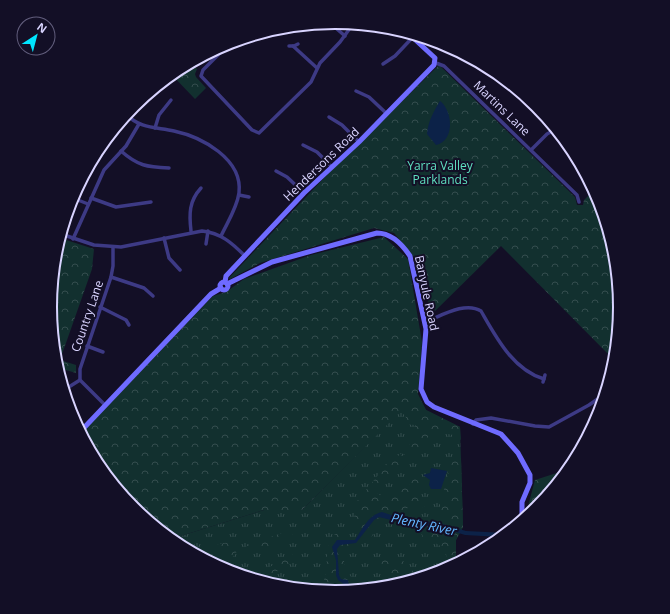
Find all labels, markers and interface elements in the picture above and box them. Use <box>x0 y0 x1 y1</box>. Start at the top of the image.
north arrow <box>16 16 56 56</box>
text: N <box>34 19 50 36</box>
street label: Martins Lane <box>470 77 534 140</box>
street label: Hendersons Road <box>279 123 363 205</box>
park label: Yarra Valley Parklands <box>407 157 474 188</box>
street label: Banyule Road <box>411 254 443 332</box>
street label: Country Lane <box>67 278 107 354</box>
water label: Plenty River <box>390 508 459 540</box>

